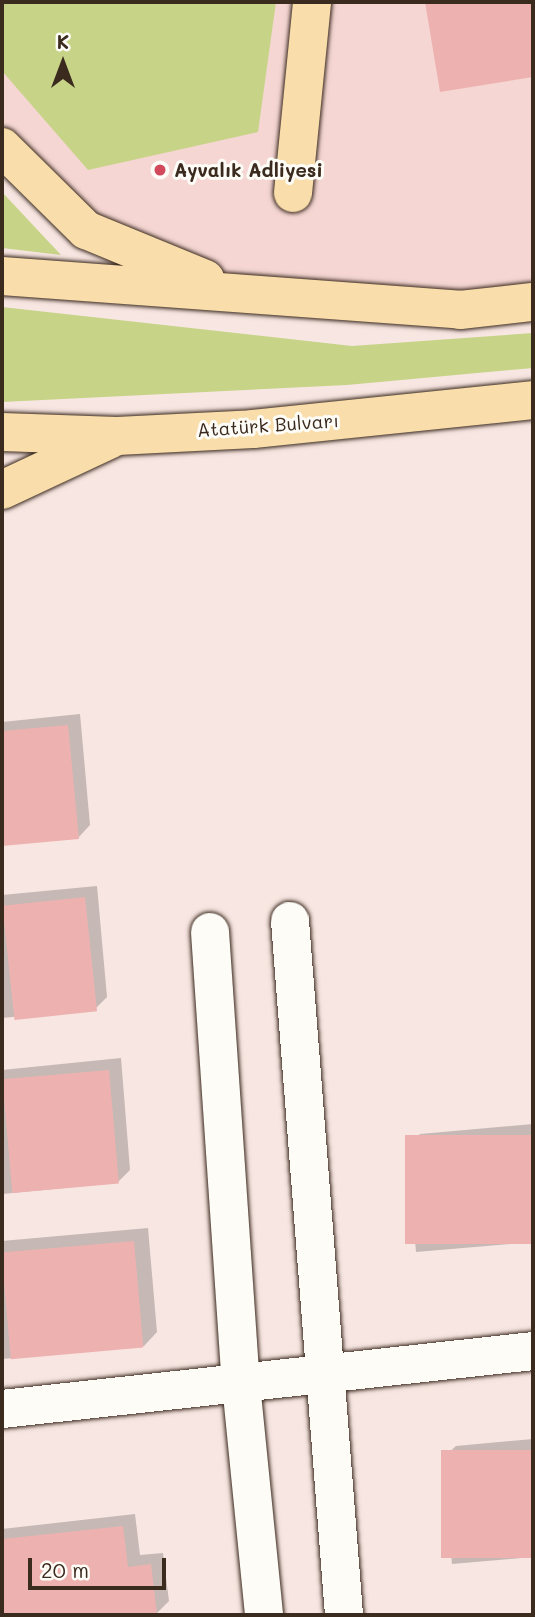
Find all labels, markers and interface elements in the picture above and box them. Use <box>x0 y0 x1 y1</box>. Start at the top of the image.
north arrow <box>28 28 98 98</box>
text: K <box>57 29 69 54</box>
place label: Ayvalık Adliyesi <box>174 159 323 181</box>
marker: Ayvalık Adliyesi <box>152 162 168 178</box>
street label: Atatürk Bulvarı <box>196 409 340 441</box>
scale bar <box>32 1544 170 1588</box>
text: 20 m <box>41 1556 89 1583</box>

